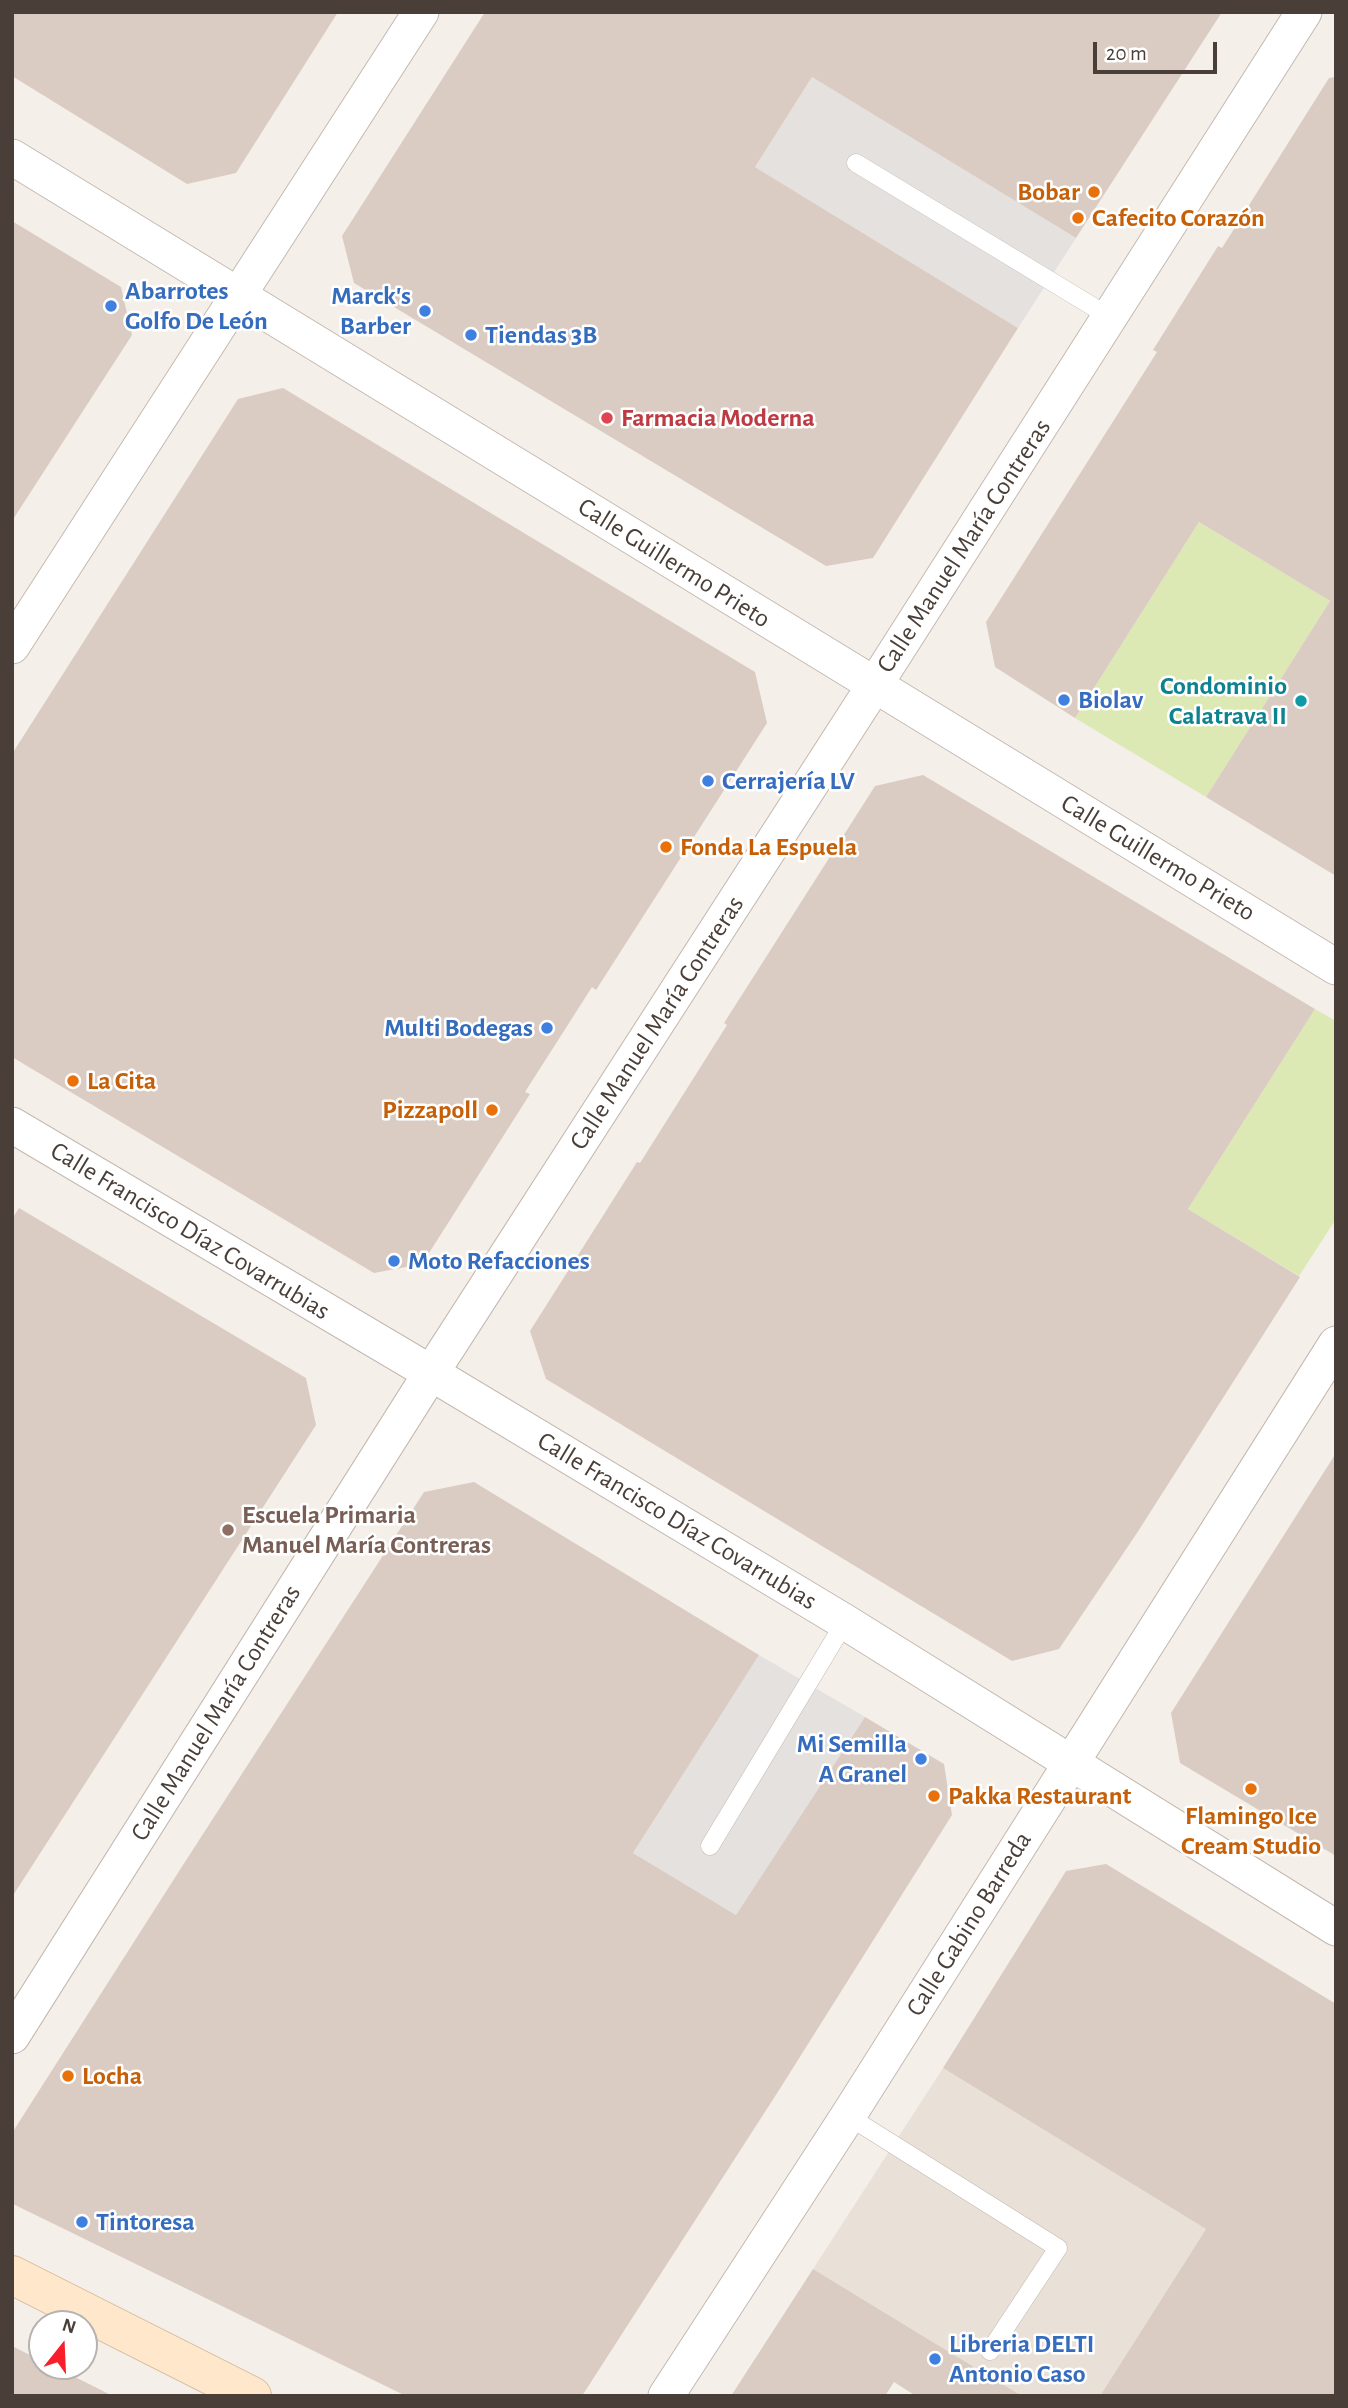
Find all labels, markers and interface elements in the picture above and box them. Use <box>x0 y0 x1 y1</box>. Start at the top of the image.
scale bar <box>1096 28 1220 72</box>
text: 20 m <box>1106 43 1147 64</box>
place label: Bobar <box>1017 176 1080 208</box>
marker: Bobar <box>1086 184 1102 200</box>
place label: Cafecito Corazón <box>1092 202 1265 234</box>
marker: Cafecito Corazón <box>1070 210 1086 226</box>
place label: Abarrotes Golfo De León <box>125 275 268 336</box>
place label: Marck's Barber <box>331 280 411 342</box>
marker: Abarrotes Golfo De León <box>103 298 119 314</box>
marker: Marck's Barber <box>417 303 433 319</box>
place label: Tiendas 3B <box>485 319 597 351</box>
marker: Tiendas 3B <box>463 327 479 343</box>
place label: Farmacia Moderna <box>621 402 815 434</box>
marker: Farmacia Moderna <box>599 410 615 426</box>
street label: Calle Manuel María Contreras <box>870 413 1058 679</box>
street label: Calle Guillermo Prieto <box>572 491 776 635</box>
place label: Condominio Calatrava II <box>1160 670 1287 732</box>
place label: Biolav <box>1078 684 1143 716</box>
marker: Biolav <box>1056 692 1072 708</box>
marker: Condominio Calatrava II <box>1293 693 1309 709</box>
place label: Cerrajería LV <box>722 765 855 797</box>
marker: Cerrajería LV <box>700 773 716 789</box>
street label: Calle Guillermo Prieto <box>1055 788 1261 928</box>
place label: Fonda La Espuela <box>680 831 857 863</box>
marker: Fonda La Espuela <box>658 839 674 855</box>
street label: Calle Manuel María Contreras <box>563 890 751 1156</box>
place label: Multi Bodegas <box>384 1012 533 1044</box>
marker: Multi Bodegas <box>539 1020 555 1036</box>
place label: La Cita <box>87 1065 156 1097</box>
marker: La Cita <box>65 1073 81 1089</box>
place label: Pizzapoll <box>382 1094 478 1126</box>
marker: Pizzapoll <box>484 1102 500 1118</box>
street label: Calle Francisco Díaz Covarrubias <box>45 1135 335 1327</box>
place label: Moto Refacciones <box>408 1245 590 1277</box>
marker: Moto Refacciones <box>386 1253 402 1269</box>
street label: Calle Francisco Díaz Covarrubias <box>532 1425 822 1617</box>
place label: Escuela Primaria Manuel María Contreras <box>242 1499 491 1560</box>
marker: Escuela Primaria Manuel María Contreras <box>220 1522 236 1538</box>
street label: Calle Manuel María Contreras <box>124 1579 308 1847</box>
place label: Mi Semilla A Granel <box>797 1728 907 1790</box>
marker: Mi Semilla A Granel <box>913 1751 929 1767</box>
place label: Pakka Restaurant <box>948 1780 1131 1812</box>
marker: Flamingo Ice Cream Studio <box>1243 1781 1259 1797</box>
marker: Pakka Restaurant <box>926 1788 942 1804</box>
place label: Flamingo Ice Cream Studio <box>1181 1800 1321 1862</box>
street label: Calle Gabino Barreda <box>900 1826 1038 2022</box>
place label: Locha <box>82 2060 142 2092</box>
marker: Locha <box>60 2068 76 2084</box>
place label: Tintoresa <box>96 2206 195 2238</box>
marker: Tintoresa <box>74 2214 90 2230</box>
north arrow <box>28 2310 98 2380</box>
text: N <box>60 2315 78 2338</box>
place label: Libreria DELTI Antonio Caso <box>949 2328 1094 2390</box>
marker: Libreria DELTI Antonio Caso <box>927 2351 943 2367</box>

